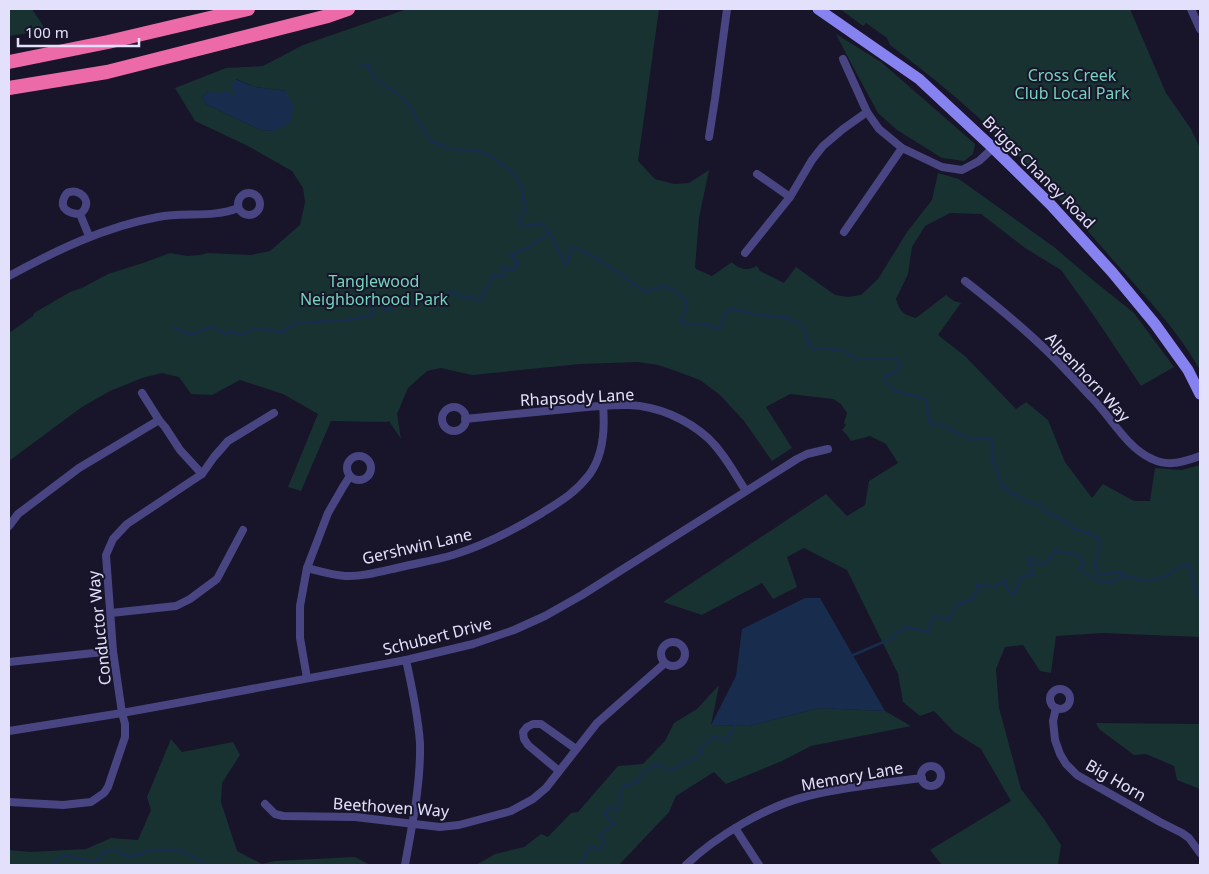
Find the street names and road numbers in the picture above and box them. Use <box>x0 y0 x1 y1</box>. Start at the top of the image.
street label: Briggs Chaney Road <box>978 111 1100 233</box>
street label: Alpenhorn Way <box>1041 327 1136 427</box>
street label: Rhapsody Lane <box>519 383 635 411</box>
street label: Gershwin Lane <box>360 523 474 569</box>
street label: Conductor Way <box>82 569 116 686</box>
street label: Schubert Drive <box>380 612 494 660</box>
street label: Big Horn <box>1082 754 1150 806</box>
street label: Memory Lane <box>799 756 905 796</box>
street label: Beethoven Way <box>332 792 451 822</box>

